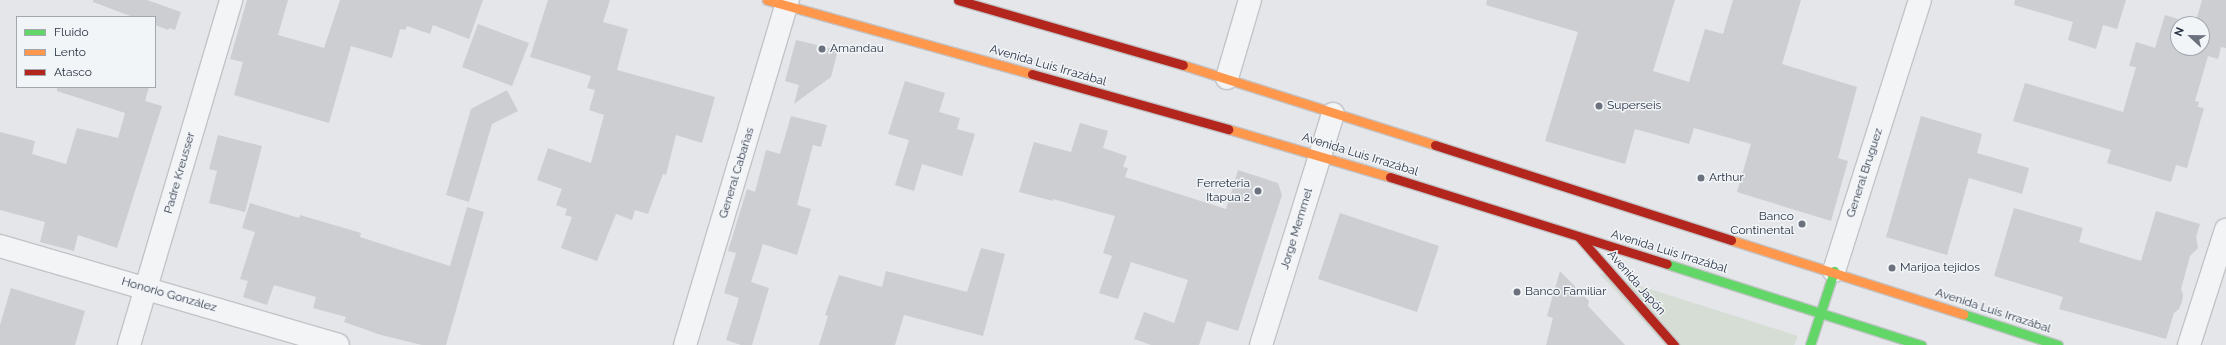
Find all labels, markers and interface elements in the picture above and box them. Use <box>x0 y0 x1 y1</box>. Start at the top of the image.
legend <box>16 16 156 88</box>
north arrow <box>2170 16 2210 56</box>
text: Fluido <box>54 25 89 39</box>
text: N <box>2172 25 2187 38</box>
place label: Amandau <box>830 42 884 56</box>
street label: Avenida Luis Irrazábal <box>988 42 1108 90</box>
marker: Amandau <box>817 44 827 54</box>
text: Lento <box>54 45 86 59</box>
text: Atasco <box>54 65 92 79</box>
place label: Superseis <box>1607 99 1661 113</box>
marker: Superseis <box>1594 101 1604 111</box>
street label: General Cabañas <box>716 126 758 220</box>
street label: General Bruguez <box>1844 126 1886 220</box>
street label: Avenida Luis Irrazábal <box>1300 130 1420 180</box>
street label: Padre Kreusser <box>161 131 199 215</box>
place label: Arthur <box>1709 171 1744 185</box>
marker: Arthur <box>1696 173 1706 183</box>
place label: Ferreteria Itapua 2 <box>1197 177 1250 205</box>
marker: Ferreteria Itapua 2 <box>1253 186 1263 196</box>
street label: Jorge Memmel <box>1278 187 1316 271</box>
place label: Banco Continental <box>1730 210 1794 238</box>
marker: Banco Continental <box>1797 219 1807 229</box>
street label: Avenida Luis Irrazábal <box>1609 227 1729 277</box>
street label: Avenida Japón <box>1604 248 1668 318</box>
place label: Marijoa tejidos <box>1900 261 1980 275</box>
marker: Marijoa tejidos <box>1887 263 1897 273</box>
street label: Honorio González <box>120 275 218 315</box>
place label: Banco Familiar <box>1525 285 1606 299</box>
street label: Avenida Luis Irrazábal <box>1933 285 2053 337</box>
marker: Banco Familiar <box>1512 287 1522 297</box>

